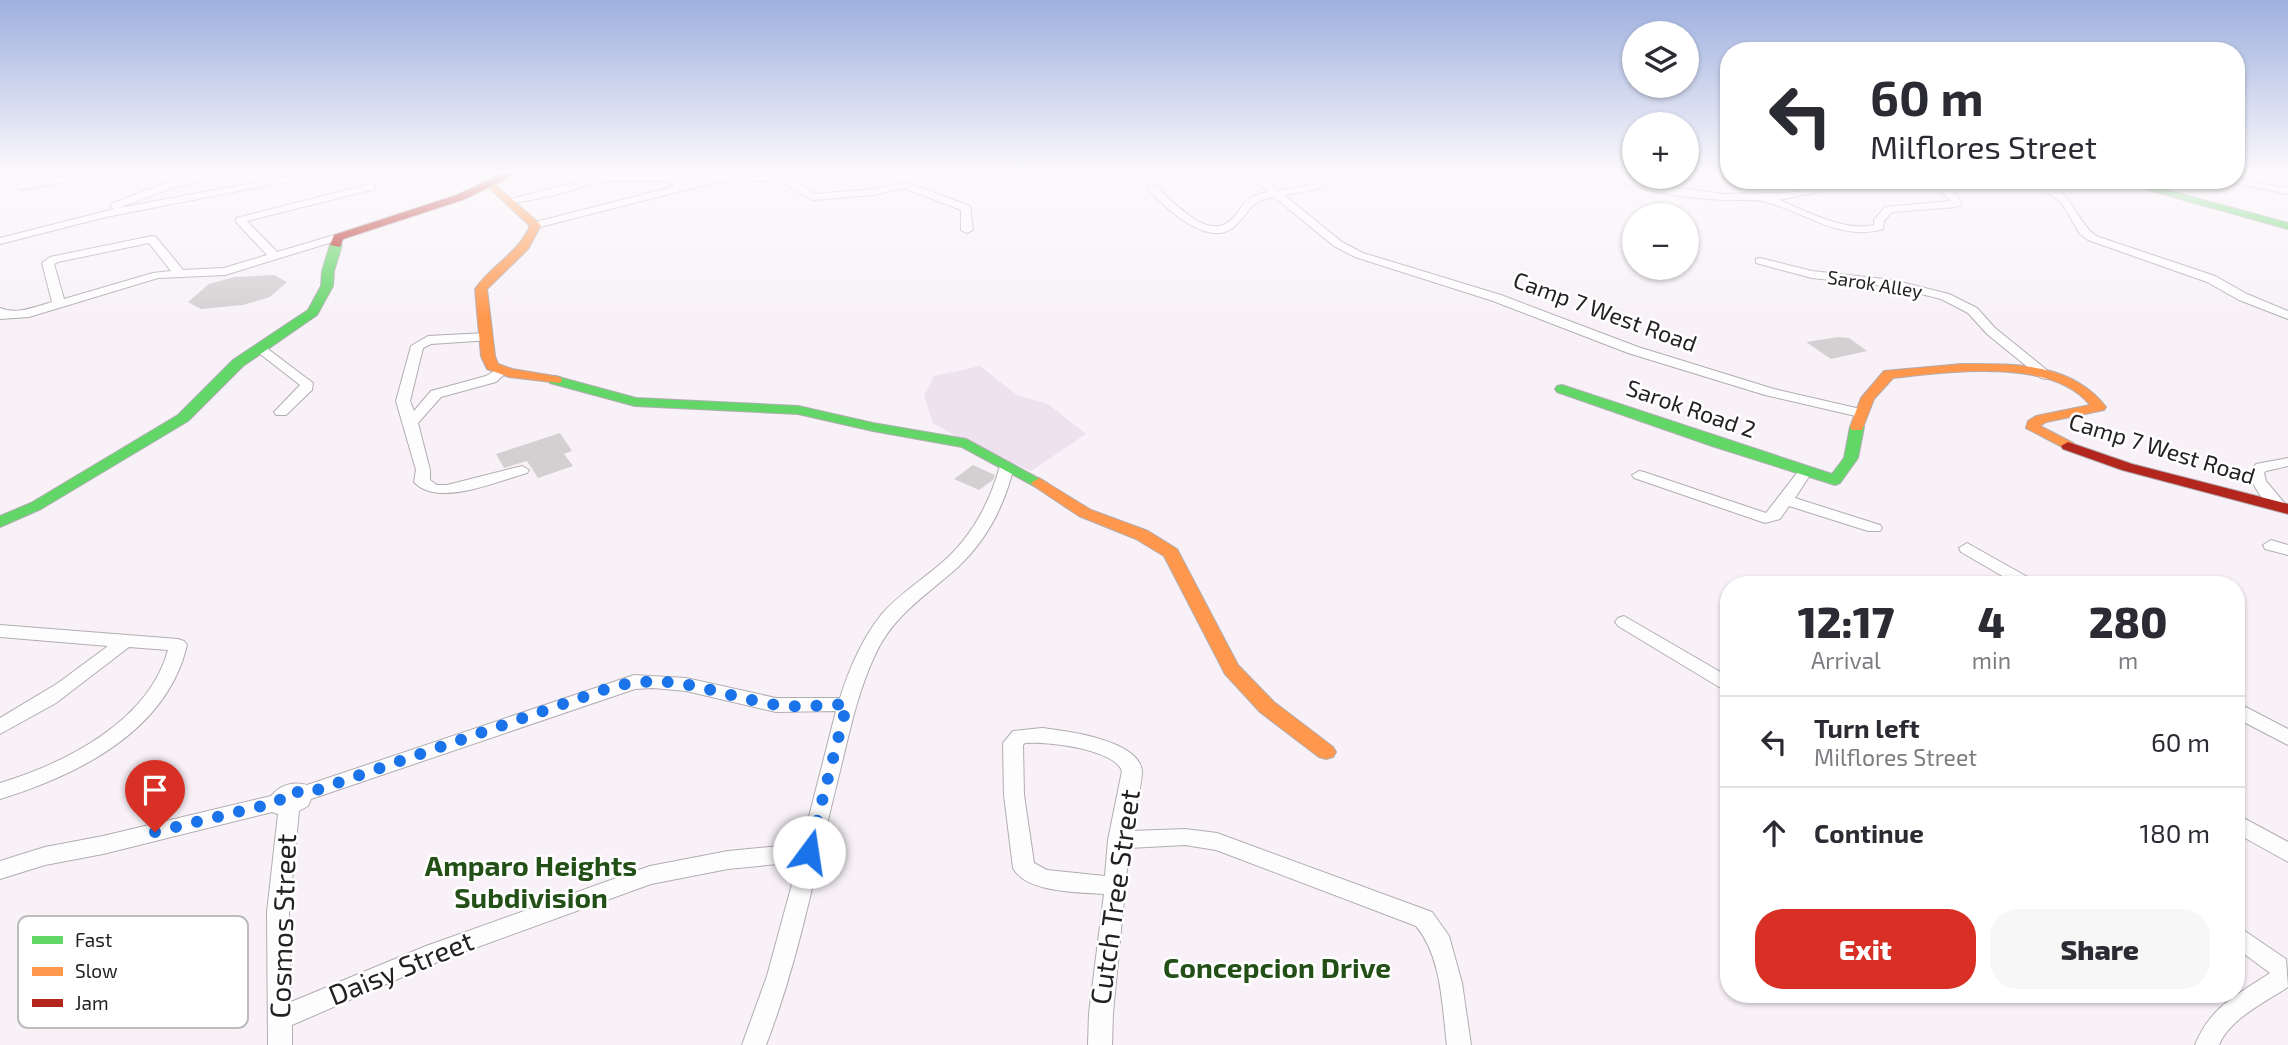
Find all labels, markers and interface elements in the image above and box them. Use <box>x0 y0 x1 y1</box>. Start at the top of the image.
map controls <box>1622 21 1699 280</box>
button: layers <box>1622 21 1699 98</box>
text: 60 m <box>1870 67 1984 126</box>
icon: left <box>1755 70 1846 161</box>
button: + <box>1622 112 1699 189</box>
text: Milflores Street <box>1870 127 2097 165</box>
button: − <box>1622 203 1699 280</box>
street label: Camp 7 West Road <box>1510 265 1701 357</box>
street label: Sarok Alley <box>1826 265 1924 302</box>
street label: Sarok Road 2 <box>1623 373 1760 443</box>
street label: Camp 7 West Road <box>2066 406 2259 490</box>
text: 12:17 <box>1798 596 1894 646</box>
text: 4 <box>1978 596 2005 646</box>
text: 280 <box>2089 596 2167 646</box>
text: Arrival <box>1811 646 1881 674</box>
text: min <box>1972 646 2011 674</box>
text: m <box>2118 646 2138 674</box>
text: Turn left <box>1814 712 1920 743</box>
icon: left <box>1755 723 1793 761</box>
text: 60 m <box>2151 726 2210 757</box>
text: Milflores Street <box>1814 743 1977 771</box>
pin <box>125 760 185 832</box>
icon: arrive <box>136 771 174 809</box>
street label: Cutch Tree Street <box>1082 787 1146 1007</box>
icon: ahead <box>1755 814 1793 852</box>
position arrow <box>772 815 846 889</box>
text: Continue <box>1814 817 1924 848</box>
text: 180 m <box>2140 817 2210 848</box>
street label: Cosmos Street <box>262 833 302 1019</box>
district label: Amparo Heights Subdivision <box>425 848 637 914</box>
button: Exit <box>1755 909 1976 989</box>
button: Share <box>1990 909 2210 989</box>
legend <box>18 916 248 1028</box>
street label: Daisy Street <box>323 923 478 1012</box>
text: Fast <box>75 928 112 951</box>
district label: Concepcion Drive <box>1163 950 1391 984</box>
text: Slow <box>75 959 118 982</box>
text: Jam <box>75 991 109 1014</box>

